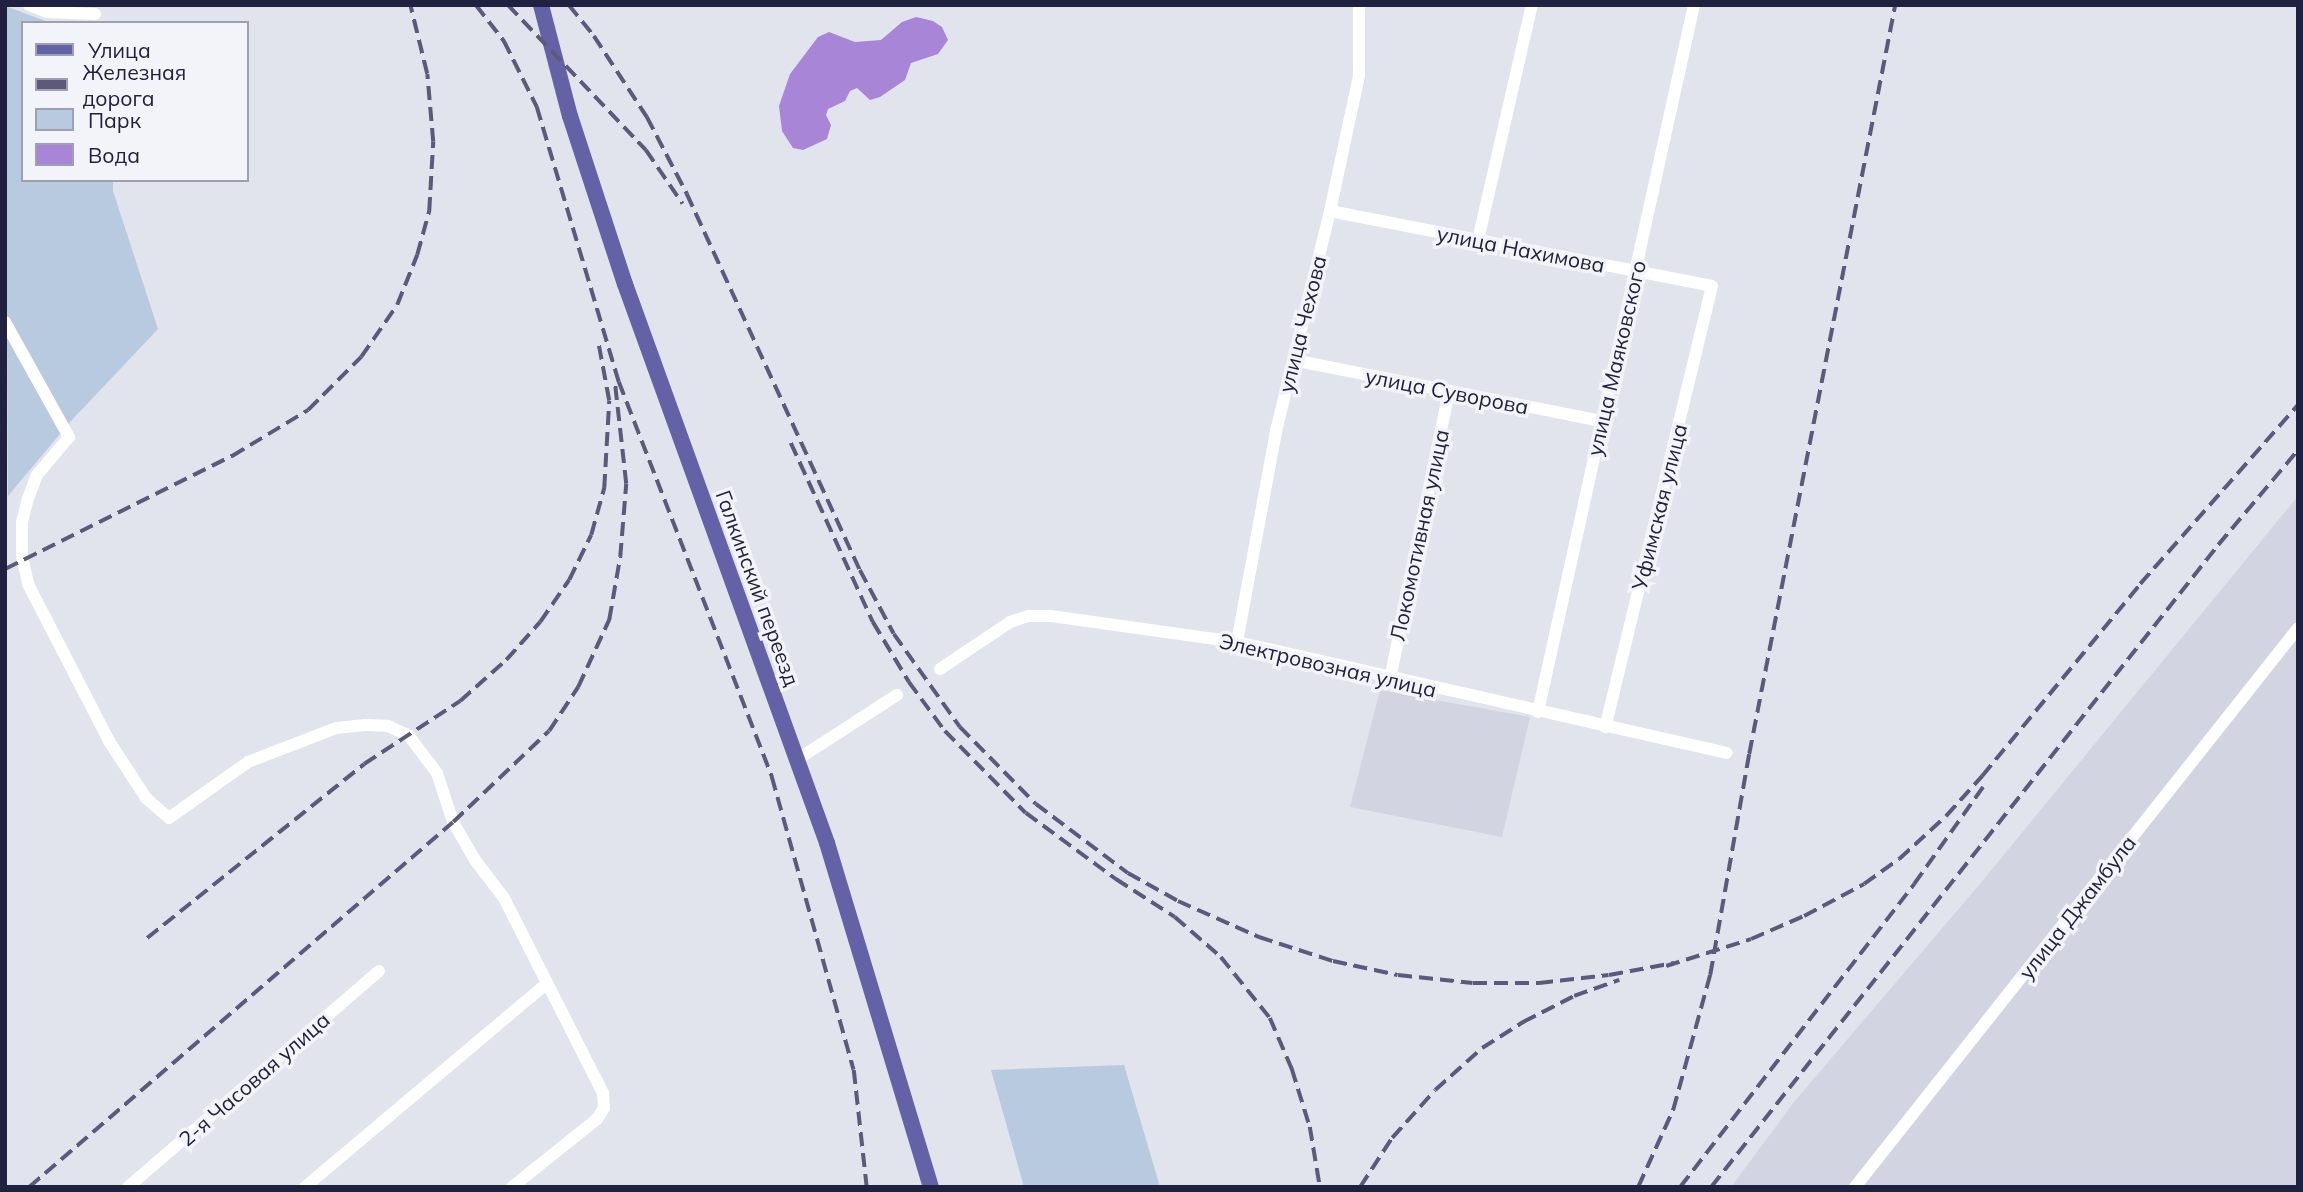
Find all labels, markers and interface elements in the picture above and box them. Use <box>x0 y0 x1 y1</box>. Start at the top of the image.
legend <box>21 21 248 182</box>
text: Улица <box>88 37 151 63</box>
text: Железная дорога <box>82 59 186 111</box>
text: Парк <box>88 107 141 133</box>
text: Вода <box>88 142 140 168</box>
street label: улица Нахимова <box>1435 220 1607 278</box>
street label: улица Чехова <box>1273 253 1331 395</box>
street label: улица Маяковского <box>1581 258 1651 458</box>
street label: улица Суворова <box>1363 363 1531 419</box>
street label: Уфимская улица <box>1626 421 1692 593</box>
street label: Локомотивная улица <box>1384 427 1454 643</box>
street label: Галкинский переезд <box>711 487 805 689</box>
street label: Электровозная улица <box>1217 628 1439 702</box>
street label: улица Джамбула <box>2013 830 2141 984</box>
street label: 2-я Часовая улица <box>173 1007 335 1151</box>

